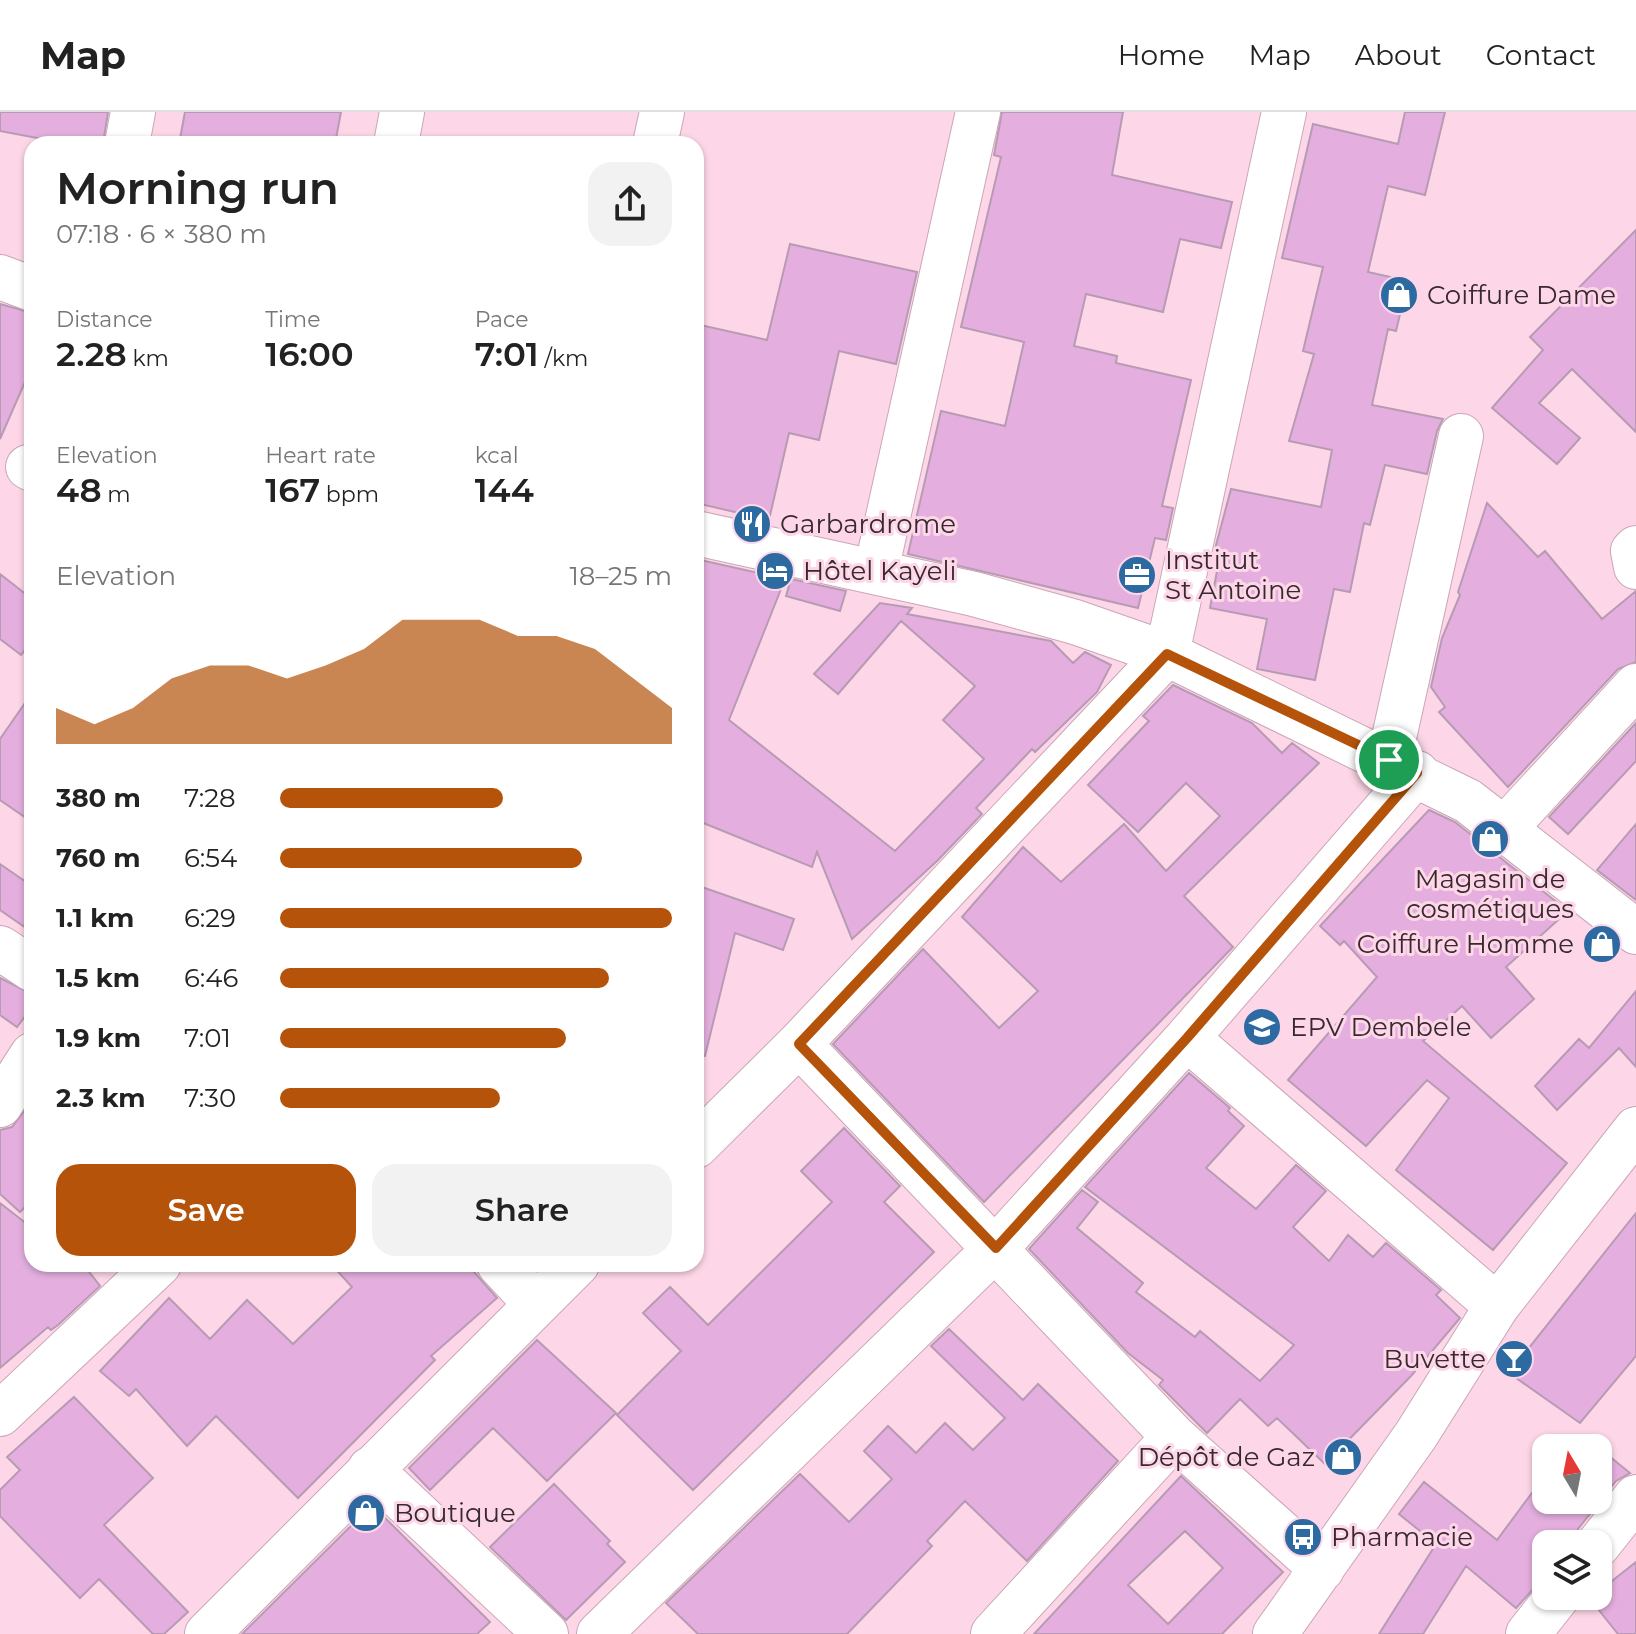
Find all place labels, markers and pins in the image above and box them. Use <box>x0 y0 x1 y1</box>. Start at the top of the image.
shop icon: Coiffure Dame <box>1378 274 1420 316</box>
place label: Coiffure Dame <box>1427 279 1616 311</box>
restaurant icon: Garbardrome <box>731 503 773 545</box>
place label: Garbardrome <box>780 508 956 540</box>
place label: Institut St Antoine <box>1165 544 1301 606</box>
hotel icon: Hôtel Kayeli <box>754 550 796 592</box>
office icon: Institut St Antoine <box>1116 554 1158 596</box>
place label: Hôtel Kayeli <box>803 555 956 587</box>
pin <box>1355 726 1423 794</box>
shop icon: Magasin de cosmétiques <box>1469 818 1511 860</box>
place label: Magasin de cosmétiques <box>1406 863 1574 925</box>
shop icon: Coiffure Homme <box>1581 923 1623 965</box>
place label: Coiffure Homme <box>1357 928 1574 960</box>
school or university icon: EPV Dembele <box>1241 1006 1283 1048</box>
place label: EPV Dembele <box>1290 1011 1471 1043</box>
bar icon: Buvette <box>1493 1338 1535 1380</box>
place label: Buvette <box>1384 1343 1486 1375</box>
shop icon: Dépôt de Gaz <box>1322 1436 1364 1478</box>
place label: Dépôt de Gaz <box>1138 1441 1315 1473</box>
shop icon: Boutique <box>345 1492 387 1534</box>
place label: Boutique <box>394 1497 516 1529</box>
bus stop icon: Pharmacie <box>1282 1516 1324 1558</box>
place label: Pharmacie <box>1331 1521 1473 1553</box>

